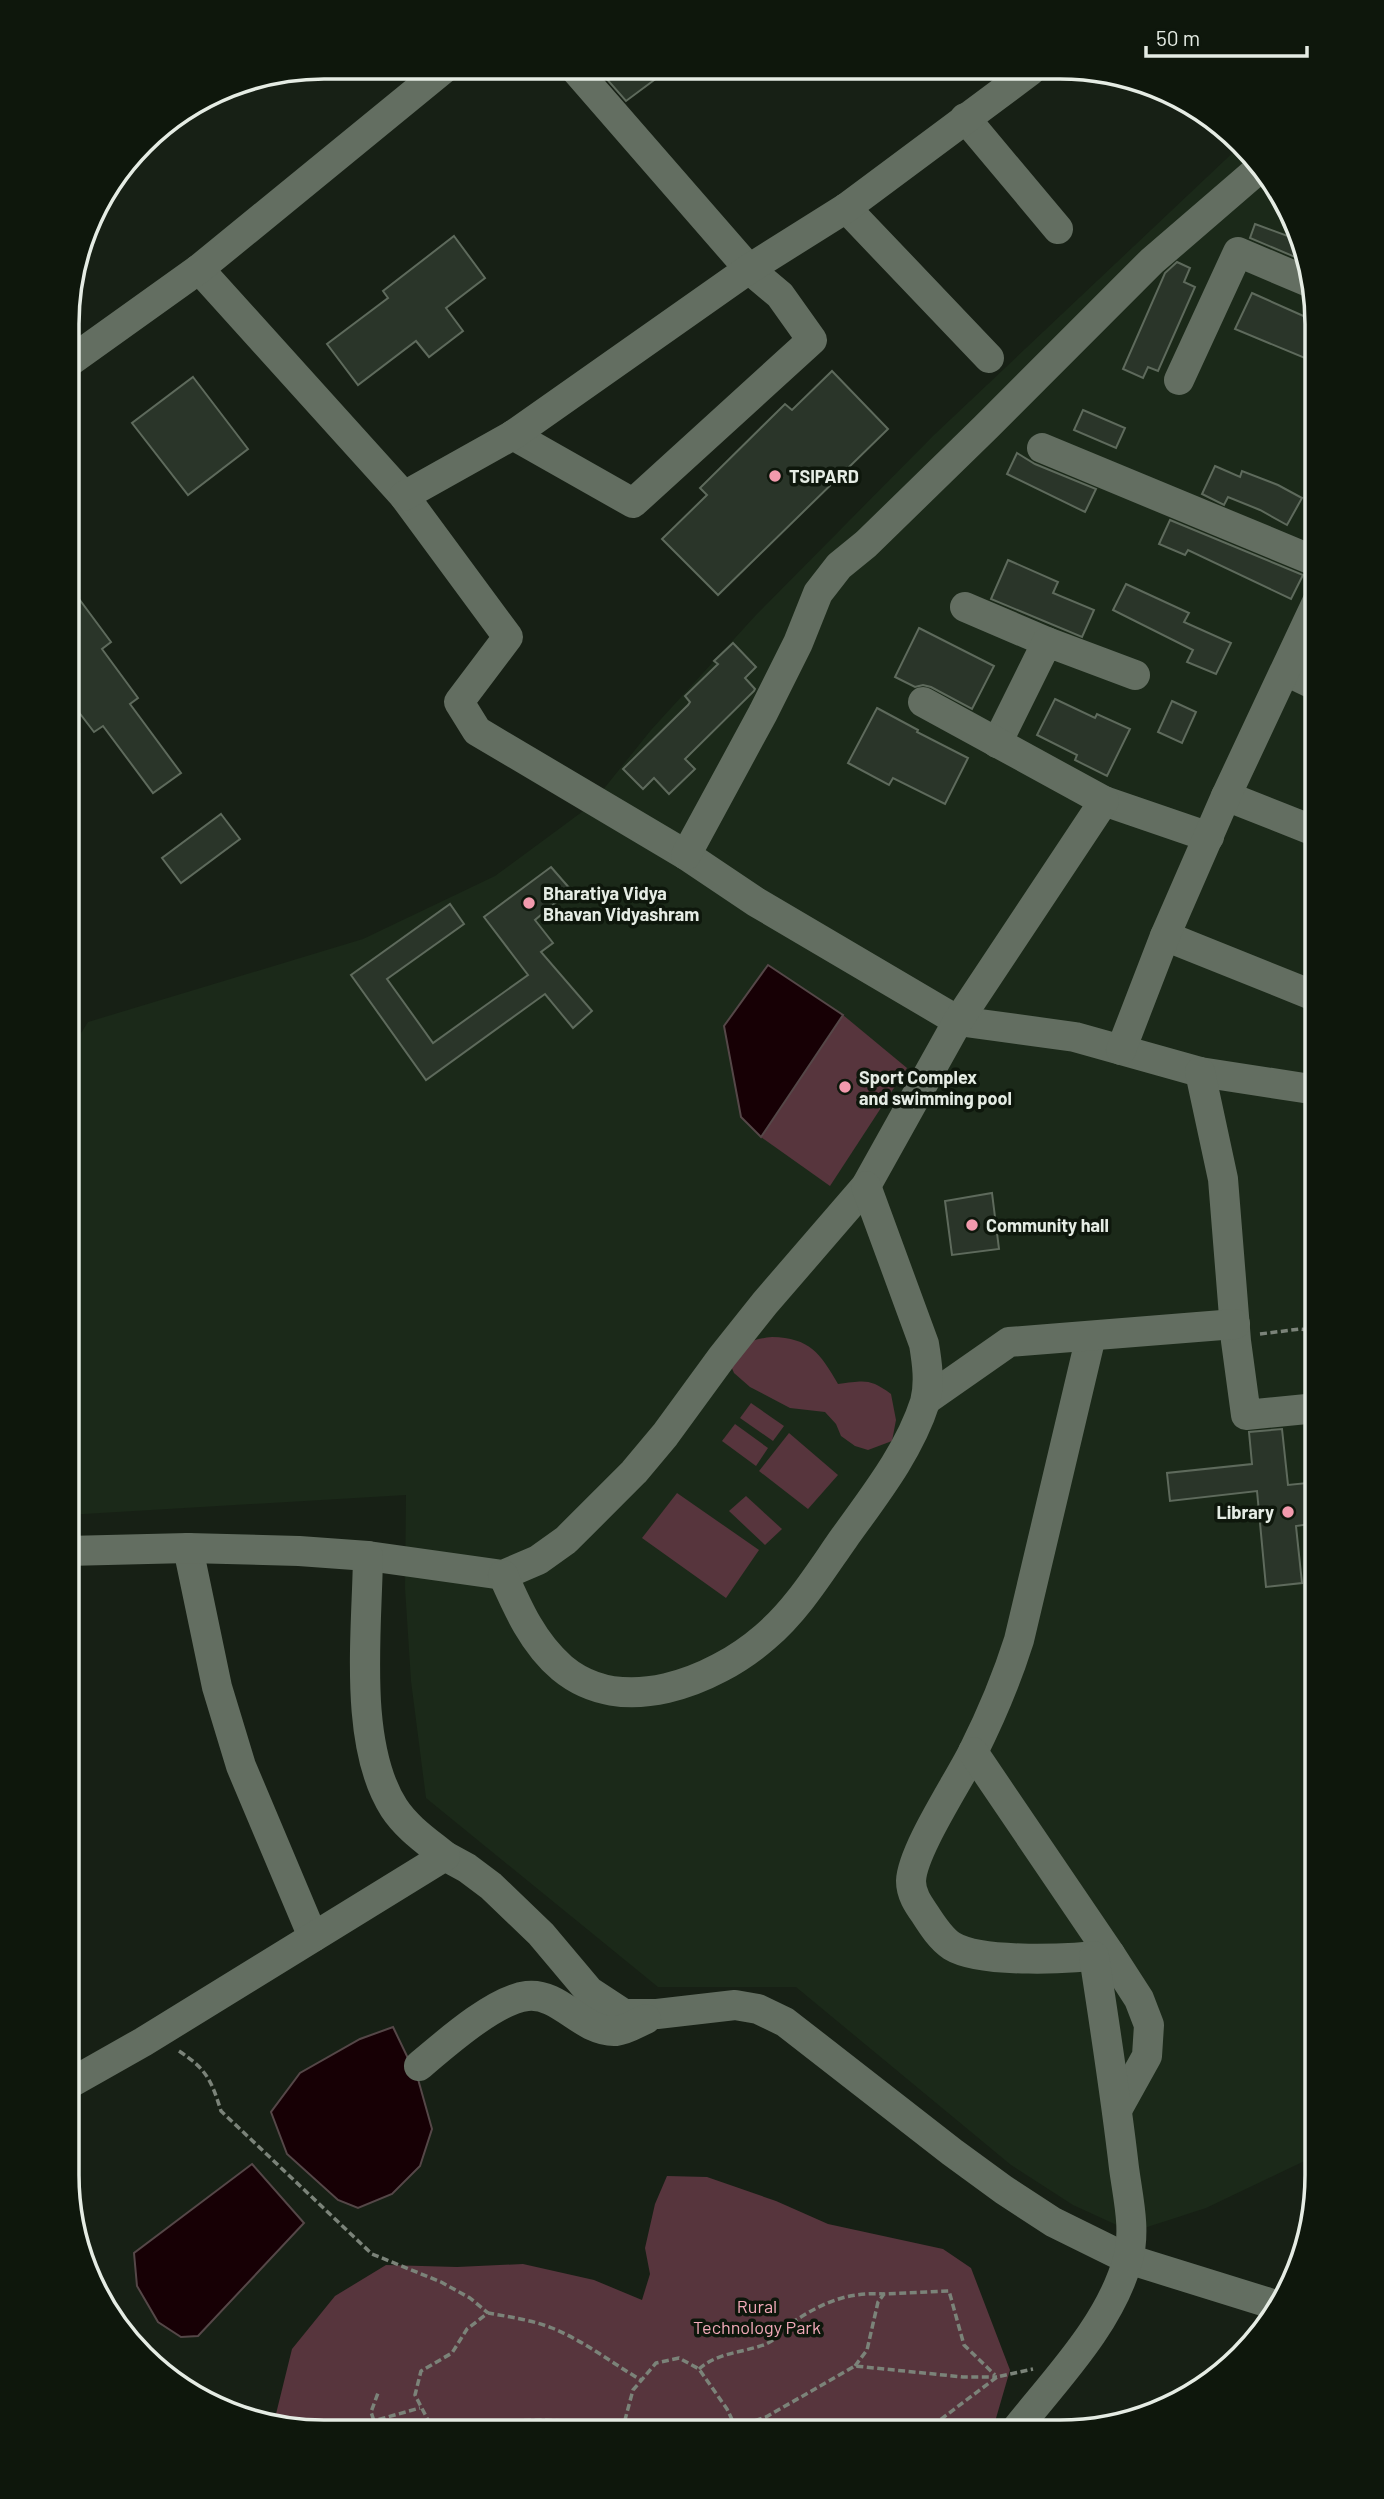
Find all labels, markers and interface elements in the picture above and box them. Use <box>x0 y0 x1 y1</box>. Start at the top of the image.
scale bar <box>1146 14 1307 58</box>
text: 50 m <box>1156 25 1200 50</box>
place label: TSIPARD <box>789 465 859 487</box>
marker: TSIPARD <box>767 468 783 484</box>
place label: Bharatiya Vidya Bhavan Vidyashram <box>543 882 699 925</box>
marker: Bharatiya Vidya Bhavan Vidyashram <box>521 895 537 911</box>
place label: Sport Complex and swimming pool <box>859 1066 1012 1109</box>
marker: Sport Complex and swimming pool <box>837 1079 853 1095</box>
place label: Community hall <box>986 1214 1109 1236</box>
marker: Community hall <box>964 1217 980 1233</box>
place label: Library <box>1216 1501 1274 1523</box>
marker: Library <box>1280 1504 1296 1520</box>
park label: Rural Technology Park <box>693 2295 821 2338</box>

